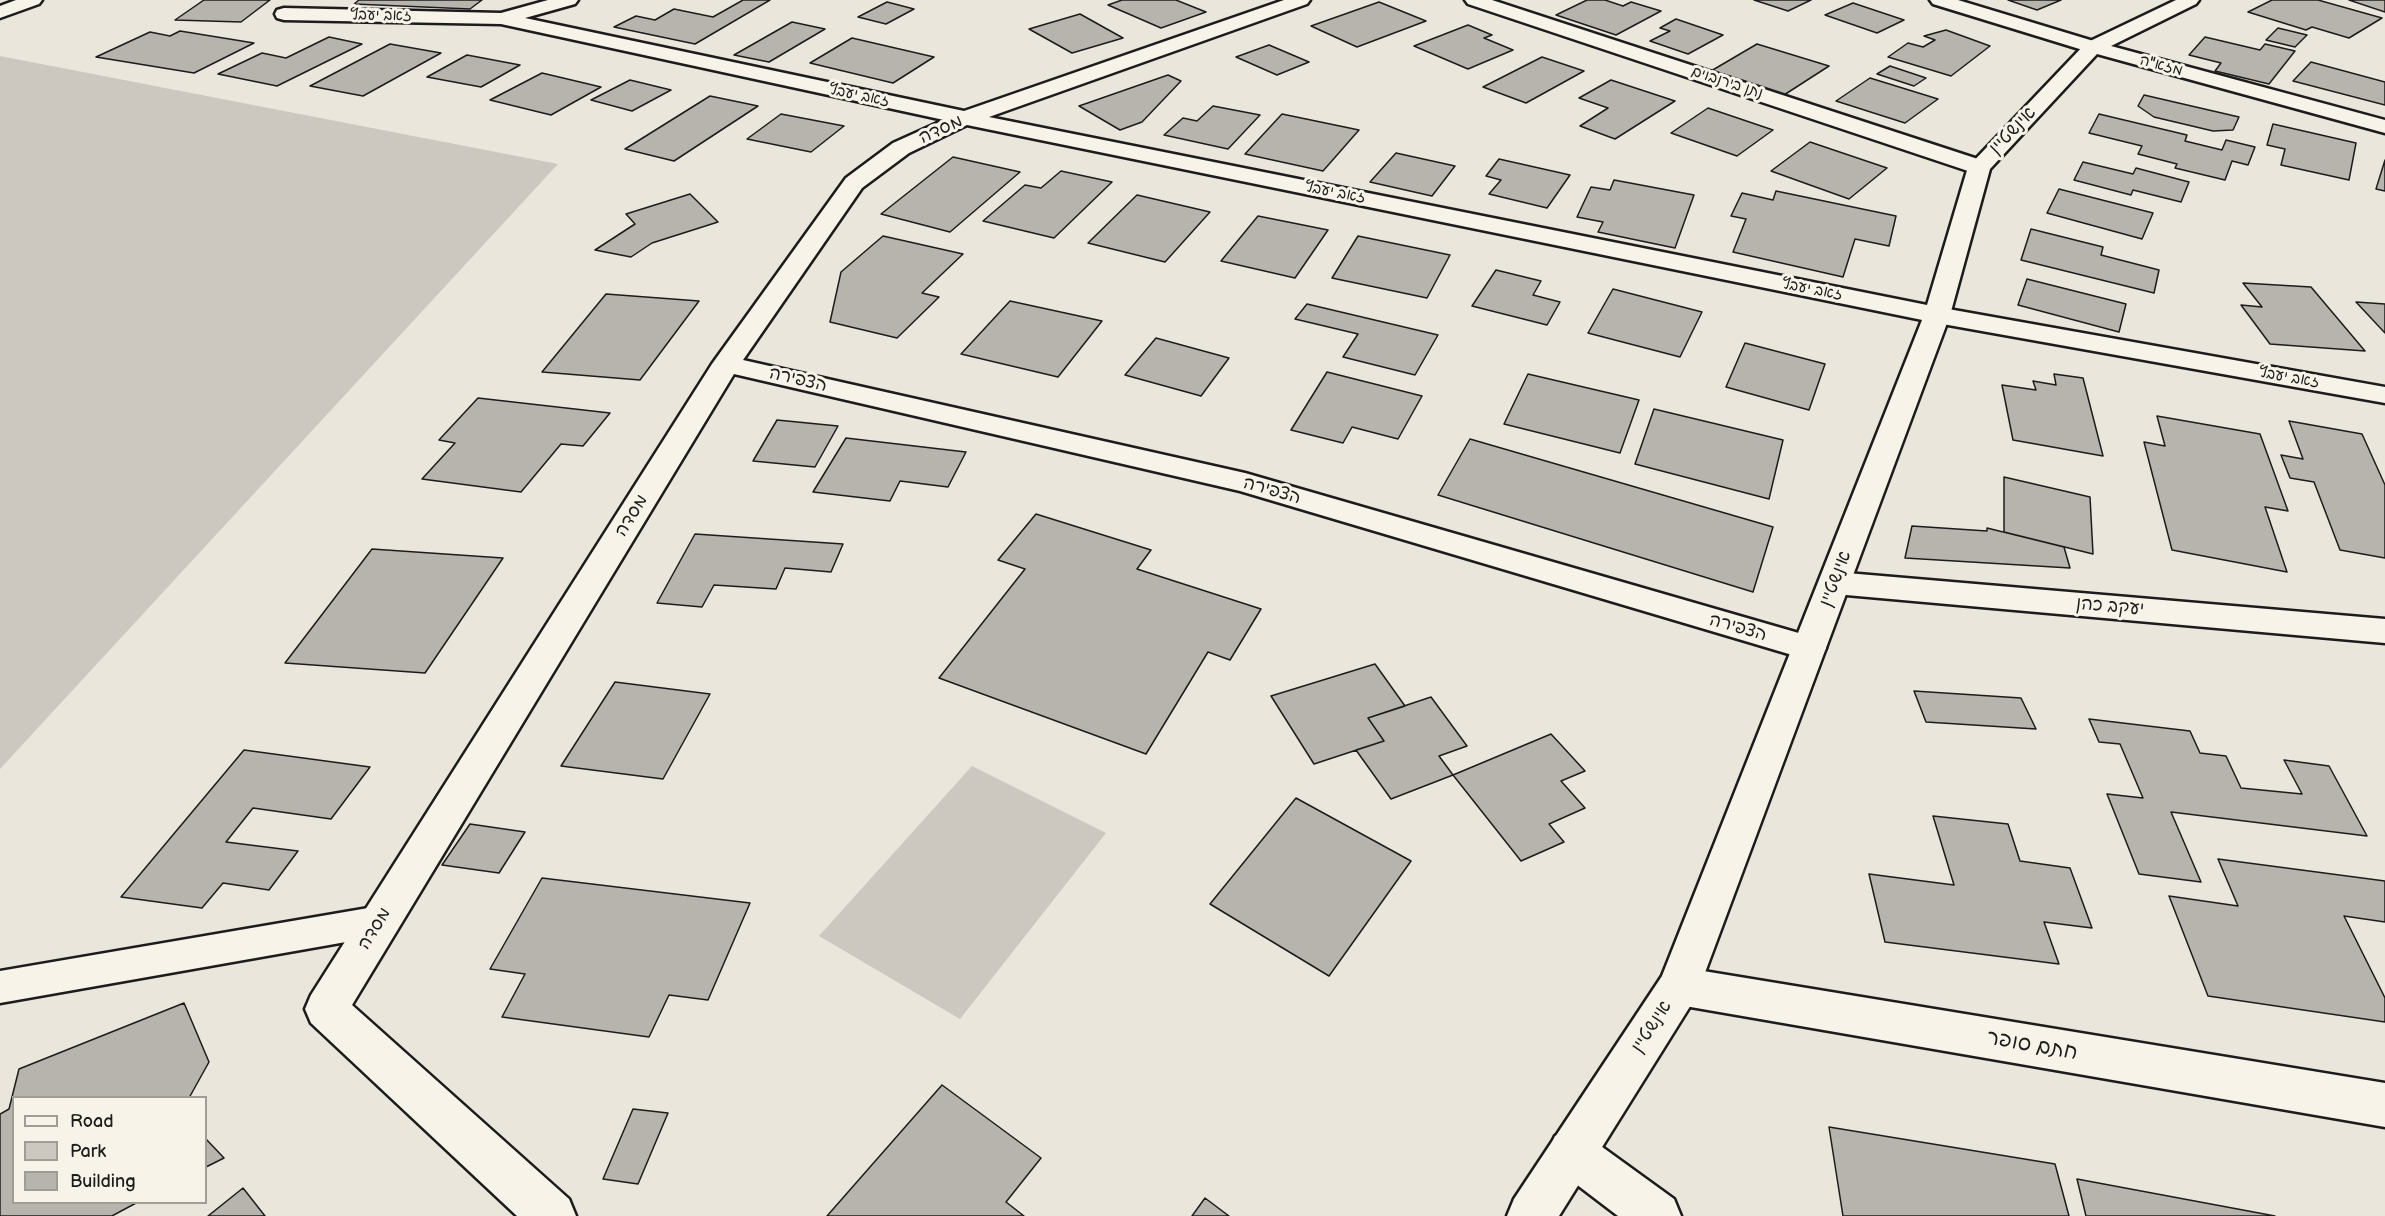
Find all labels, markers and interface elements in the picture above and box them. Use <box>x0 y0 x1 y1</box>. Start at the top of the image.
street label: זאב יעבץ <box>350 6 412 26</box>
street label: מזא"ה <box>2138 52 2184 80</box>
street label: נתן בירנבוים <box>1689 63 1765 103</box>
street label: זאב יעבץ <box>827 81 891 111</box>
street label: אינשטיין <box>1985 103 2041 159</box>
street label: מסדה <box>916 111 966 149</box>
street label: זאב יעבץ <box>1303 178 1367 208</box>
street label: זאב יעבץ <box>1780 275 1844 305</box>
street label: הצפירה <box>767 363 829 397</box>
street label: זאב יעבץ <box>2257 364 2321 392</box>
street label: הצפירה <box>1241 472 1303 510</box>
street label: מסדה <box>611 491 653 541</box>
street label: אינשטיין <box>1816 548 1856 610</box>
street label: יעקב כהן <box>2075 593 2145 621</box>
street label: הצפירה <box>1707 609 1769 647</box>
street label: מסדה <box>354 904 396 954</box>
street label: אינשטיין <box>1627 997 1677 1057</box>
street label: חתם סופר <box>1985 1026 2079 1066</box>
legend <box>12 1096 207 1204</box>
text: Road <box>70 1111 114 1132</box>
text: Park <box>70 1141 106 1162</box>
text: Building <box>70 1171 136 1192</box>

